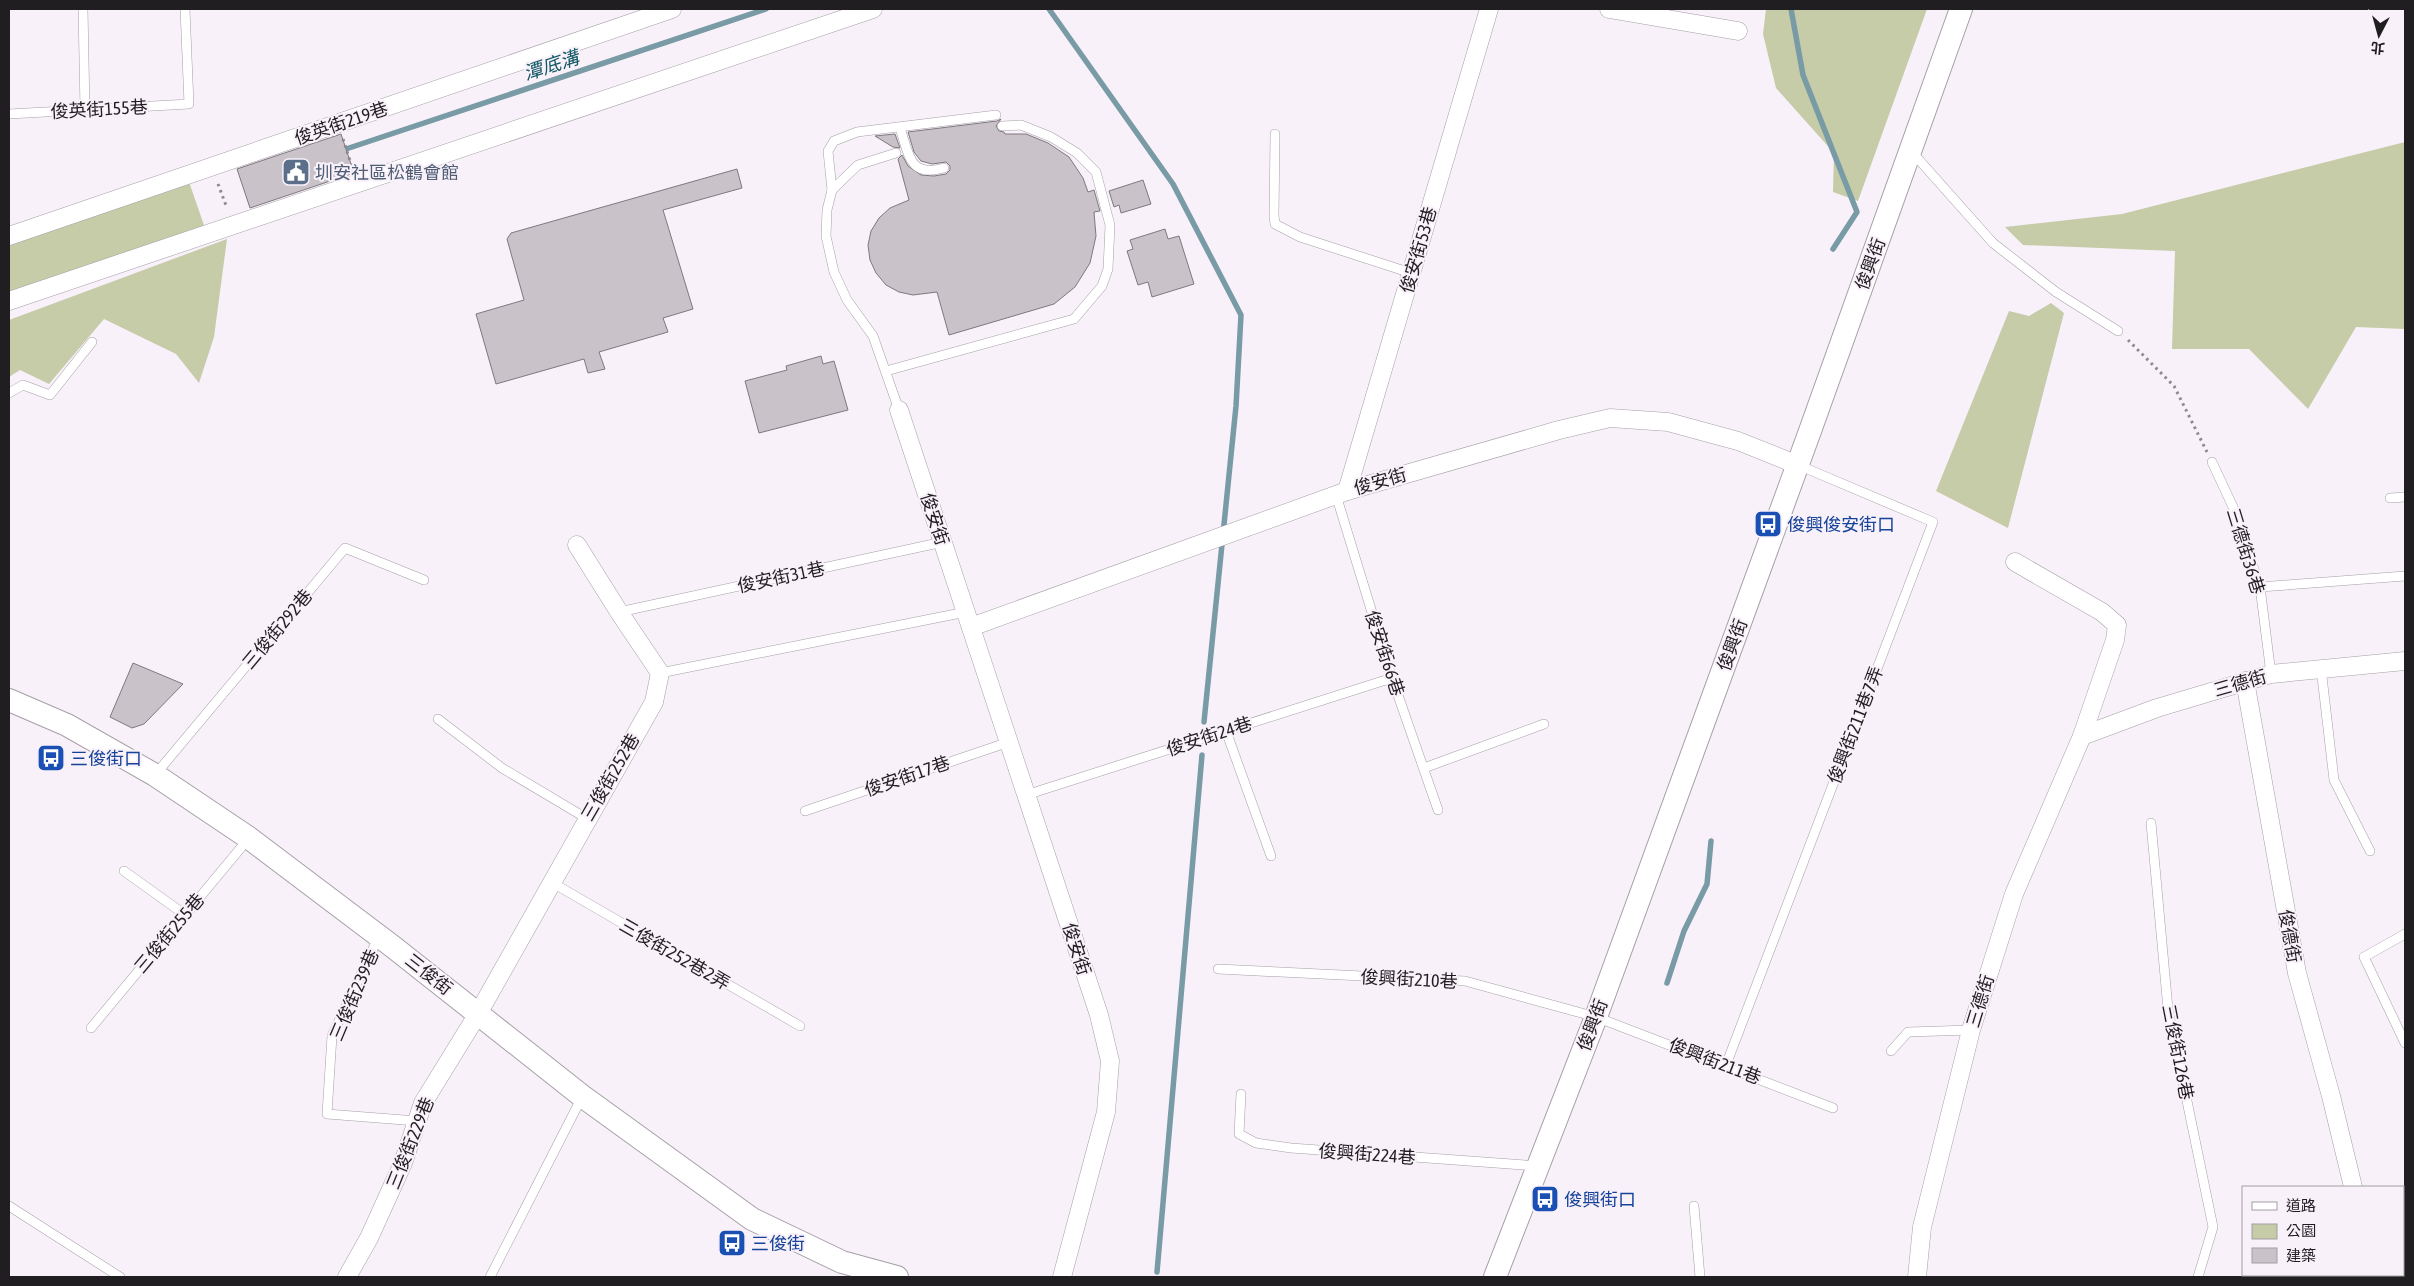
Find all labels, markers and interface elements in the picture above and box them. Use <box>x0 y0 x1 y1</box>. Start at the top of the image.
north arrow <box>2354 10 2404 60</box>
text: 北 <box>2370 39 2385 57</box>
water label: 潭底溝 <box>520 45 584 84</box>
street label: 俊英街155巷 <box>50 96 148 122</box>
street label: 俊英街219巷 <box>292 97 390 149</box>
public building icon: 圳安社區松鶴會館 <box>281 157 311 187</box>
place label: 圳安社區松鶴會館 <box>315 162 459 183</box>
street label: 俊安街53巷 <box>1396 204 1440 296</box>
street label: 俊興街 <box>1851 235 1889 293</box>
street label: 俊安街 <box>1351 463 1409 499</box>
street label: 俊安街 <box>917 490 953 548</box>
street label: 三德街36巷 <box>2223 505 2269 597</box>
bus stop icon: 俊興俊安街口 <box>1753 509 1783 539</box>
place label: 俊興俊安街口 <box>1787 514 1895 535</box>
street label: 俊安街31巷 <box>735 557 827 597</box>
street label: 三俊街292巷 <box>238 585 316 673</box>
street label: 俊安街66巷 <box>1361 607 1409 699</box>
street label: 俊興街 <box>1713 616 1751 674</box>
street label: 俊興街211巷7弄 <box>1823 663 1887 787</box>
street label: 三德街 <box>2211 665 2269 701</box>
street label: 俊安街24巷 <box>1163 712 1255 760</box>
street label: 三俊街252巷 <box>577 730 643 824</box>
bus stop icon: 三俊街口 <box>36 743 66 773</box>
place label: 三俊街口 <box>70 748 142 769</box>
street label: 俊安街17巷 <box>862 752 952 800</box>
street label: 三俊街255巷 <box>130 889 208 977</box>
street label: 俊德街 <box>2275 908 2305 964</box>
street label: 三俊街252巷2弄 <box>616 914 734 994</box>
street label: 俊安街 <box>1059 920 1095 978</box>
street label: 三俊街239巷 <box>325 946 383 1044</box>
street label: 三俊街 <box>401 949 457 999</box>
street label: 俊興街210巷 <box>1360 966 1458 992</box>
street label: 三德街 <box>1962 972 1998 1030</box>
street label: 俊興街 <box>1573 996 1611 1054</box>
street label: 三俊街126巷 <box>2158 1002 2198 1102</box>
street label: 俊興街211巷 <box>1666 1034 1764 1088</box>
street label: 三俊街229巷 <box>382 1094 438 1192</box>
street label: 俊興街224巷 <box>1318 1140 1416 1168</box>
bus stop icon: 俊興街口 <box>1530 1184 1560 1214</box>
legend <box>2242 1186 2404 1276</box>
place label: 俊興街口 <box>1564 1189 1636 1210</box>
text: 道路 <box>2286 1197 2316 1214</box>
text: 公園 <box>2286 1222 2316 1239</box>
bus stop icon: 三俊街 <box>717 1228 747 1258</box>
place label: 三俊街 <box>751 1233 805 1254</box>
text: 建築 <box>2286 1247 2316 1264</box>

